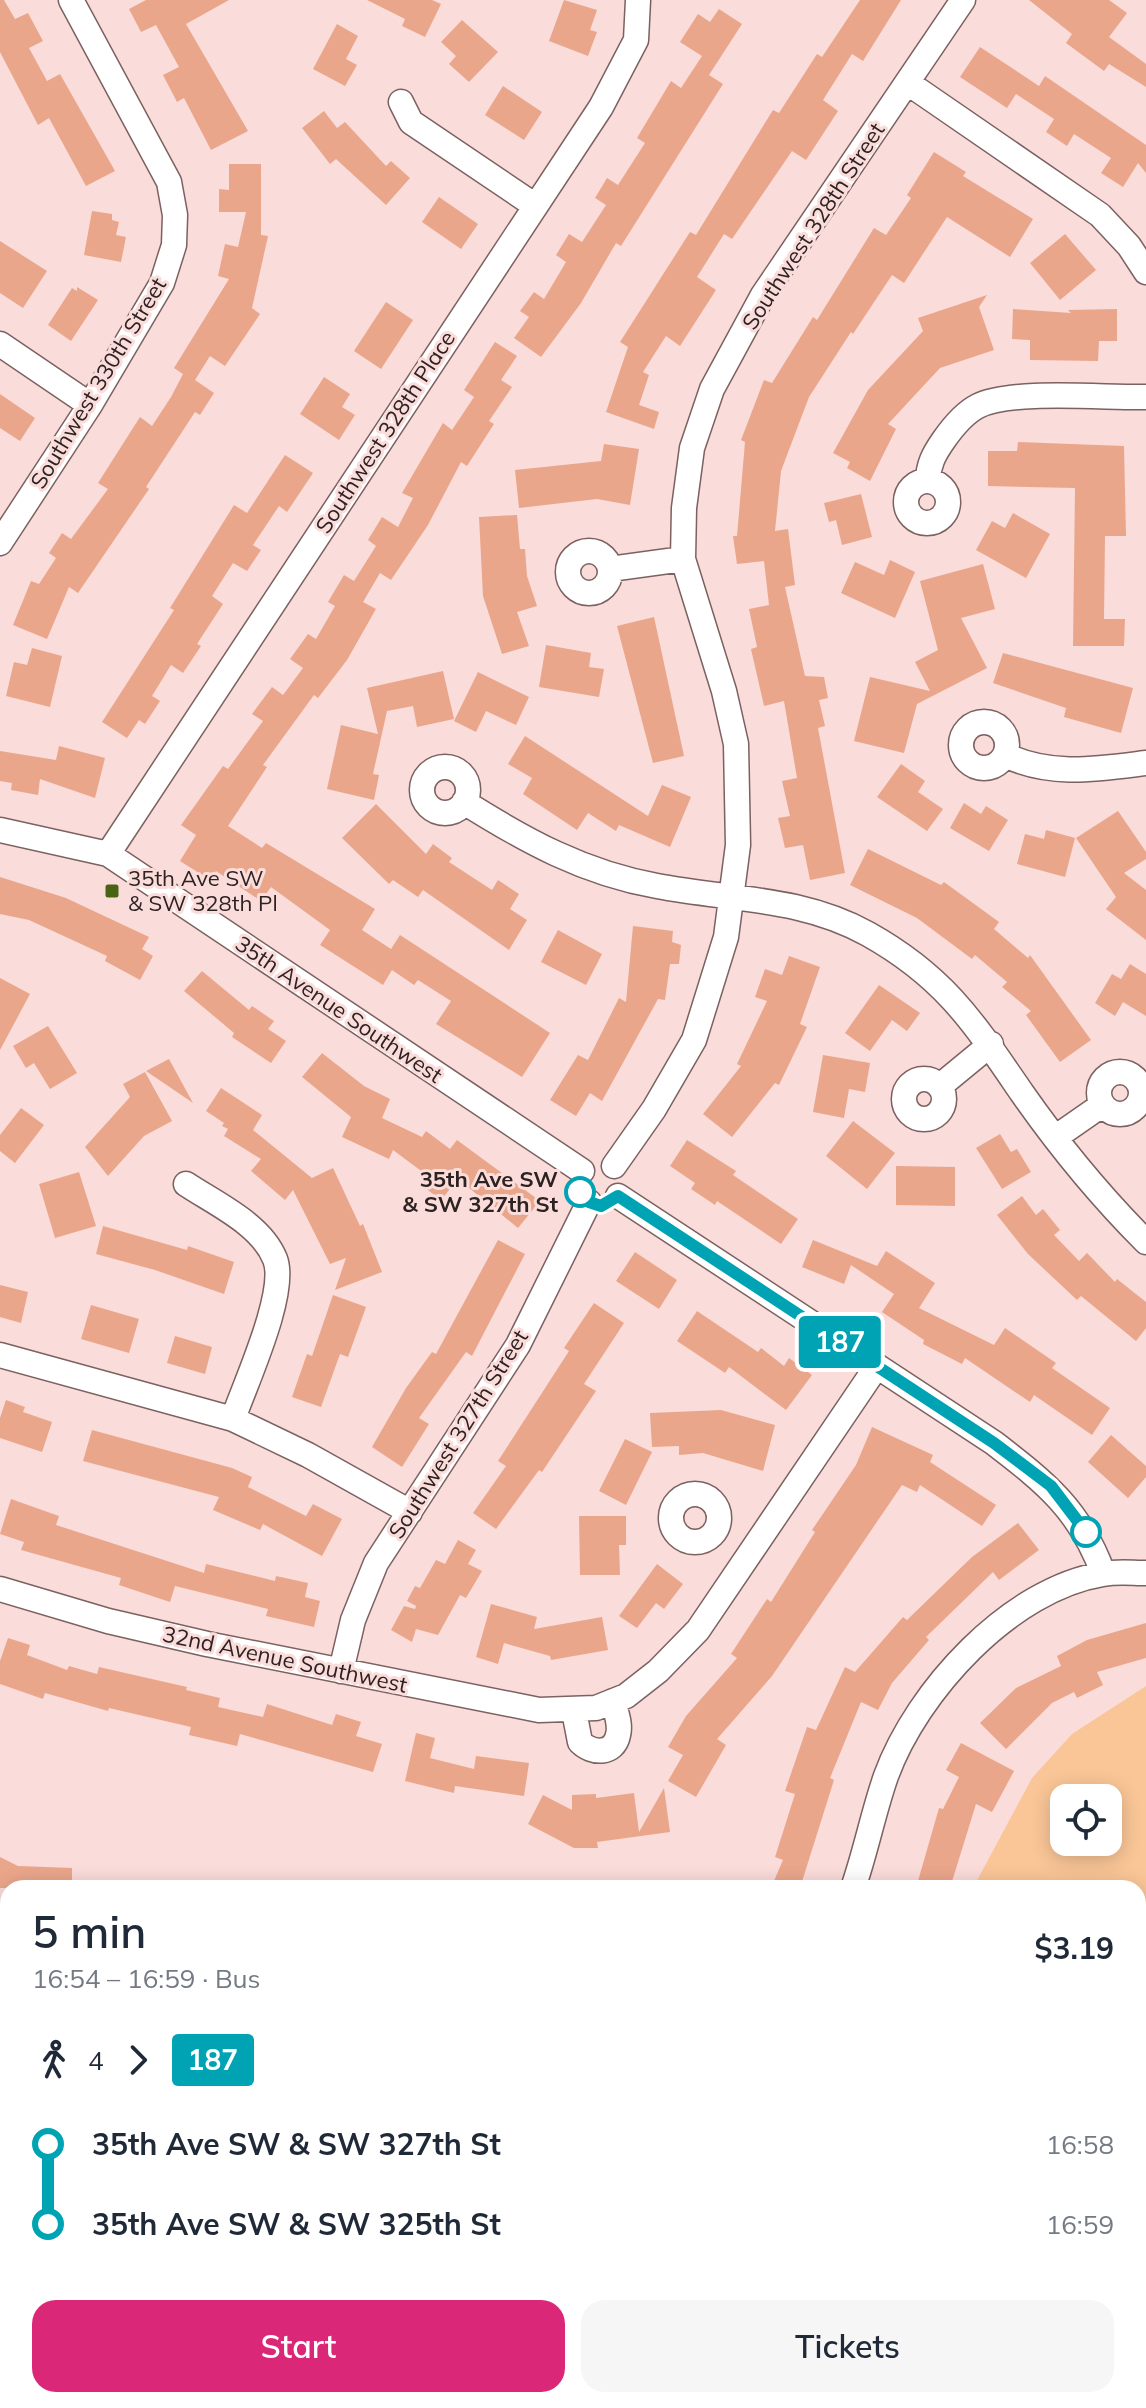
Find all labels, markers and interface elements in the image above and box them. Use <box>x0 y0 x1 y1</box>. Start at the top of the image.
street label: Southwest 328th Street <box>736 117 891 335</box>
street label: Southwest 330th Street <box>24 272 172 494</box>
street label: Southwest 328th Place <box>309 325 461 539</box>
place label: 35th Ave SW & SW 328th Pl <box>128 864 278 917</box>
marker: 35th Ave SW & SW 328th Pl <box>103 882 121 900</box>
street label: 35th Avenue Southwest <box>230 929 448 1089</box>
place label: 35th Ave SW & SW 327th St <box>403 1165 558 1218</box>
marker: 35th Ave SW & SW 327th St <box>565 1177 595 1207</box>
line badge: 187 <box>794 1316 886 1368</box>
street label: Southwest 327th Street <box>382 1324 534 1544</box>
text: 187 <box>815 1324 865 1359</box>
unlabelled marker <box>1071 1517 1101 1547</box>
street label: 32nd Avenue Southwest <box>160 1619 410 1699</box>
map controls <box>1050 1784 1122 1856</box>
button: locate <box>1050 1784 1122 1856</box>
text: 5 min <box>32 1904 146 1959</box>
text: $3.19 <box>1035 1929 1114 1967</box>
text: 16:54 – 16:59 · Bus <box>32 1962 261 1995</box>
icon: walk <box>32 2038 76 2082</box>
icon: forward <box>116 2038 160 2082</box>
text: 187 <box>188 2042 238 2077</box>
text: 4 <box>88 2044 104 2077</box>
text: 35th Ave SW & SW 327th St <box>92 2125 501 2163</box>
text: 16:58 <box>1046 2128 1114 2161</box>
text: 35th Ave SW & SW 325th St <box>92 2205 501 2243</box>
text: 16:59 <box>1046 2208 1114 2241</box>
button: Start <box>32 2300 565 2392</box>
button: Tickets <box>581 2300 1114 2392</box>

